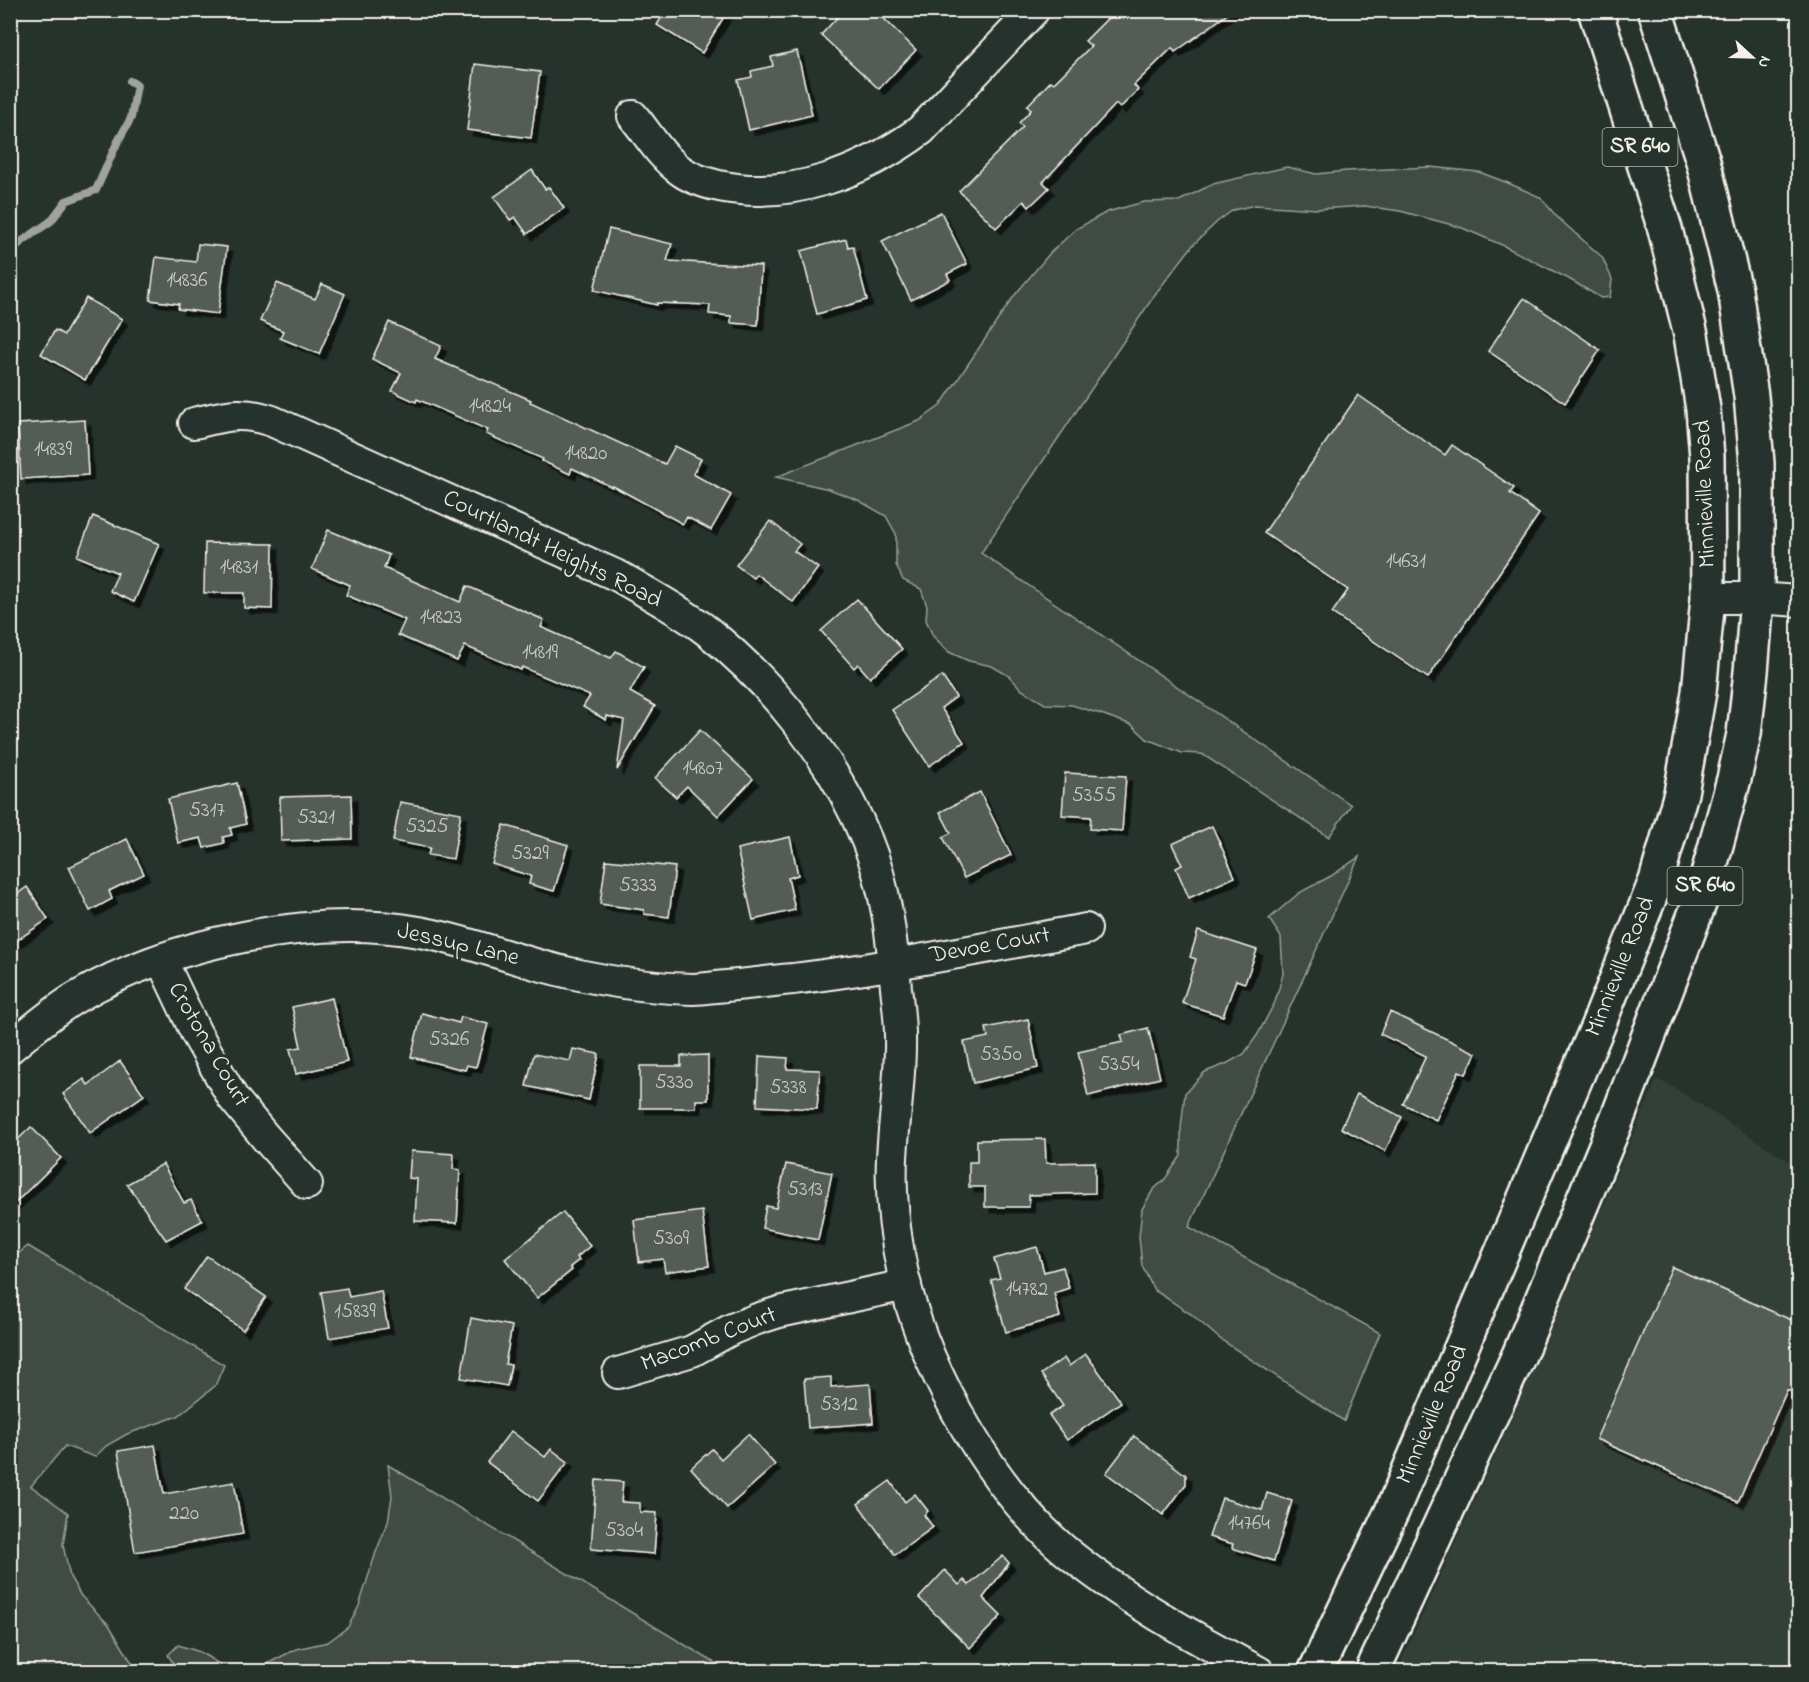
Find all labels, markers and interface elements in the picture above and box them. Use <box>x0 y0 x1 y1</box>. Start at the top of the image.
north arrow <box>1722 27 1782 87</box>
text: N <box>1751 52 1777 72</box>
road number: SR 640 <box>1602 128 1678 166</box>
house number: 14836 <box>166 266 208 296</box>
house number: 14824 <box>469 392 511 422</box>
street label: Minnieville Road <box>1686 419 1726 569</box>
house number: 14839 <box>34 435 73 465</box>
house number: 14820 <box>565 439 607 469</box>
street label: Courtlandt Heights Road <box>437 482 668 619</box>
house number: 14631 <box>1386 547 1426 577</box>
house number: 14831 <box>220 553 259 583</box>
house number: 14823 <box>420 603 462 633</box>
house number: 14819 <box>522 638 559 668</box>
house number: 14807 <box>683 754 724 784</box>
house number: 5355 <box>1072 781 1116 811</box>
house number: 5317 <box>189 796 225 826</box>
house number: 5321 <box>297 803 335 833</box>
house number: 5325 <box>405 812 449 842</box>
house number: 5329 <box>511 839 549 869</box>
road number: SR 640 <box>1668 867 1742 905</box>
house number: 5333 <box>619 871 657 901</box>
street label: Minnieville Road <box>1577 891 1665 1042</box>
street label: Jessup Lane <box>394 914 523 976</box>
street label: Devoe Court <box>926 918 1053 974</box>
street label: Crotona Court <box>158 976 258 1114</box>
house number: 5326 <box>429 1025 469 1055</box>
house number: 5350 <box>980 1040 1022 1070</box>
house number: 5354 <box>1098 1050 1140 1080</box>
house number: 5330 <box>655 1068 693 1098</box>
house number: 5338 <box>769 1073 807 1103</box>
house number: 5313 <box>787 1175 823 1205</box>
house number: 5309 <box>653 1224 690 1254</box>
house number: 14782 <box>1006 1275 1048 1305</box>
house number: 15839 <box>334 1297 376 1327</box>
street label: Macomb Court <box>636 1298 782 1382</box>
street label: Minnieville Road <box>1388 1339 1478 1490</box>
house number: 5312 <box>820 1390 858 1420</box>
house number: 220 <box>169 1499 199 1529</box>
house number: 14764 <box>1228 1509 1270 1539</box>
house number: 5304 <box>605 1516 644 1546</box>

